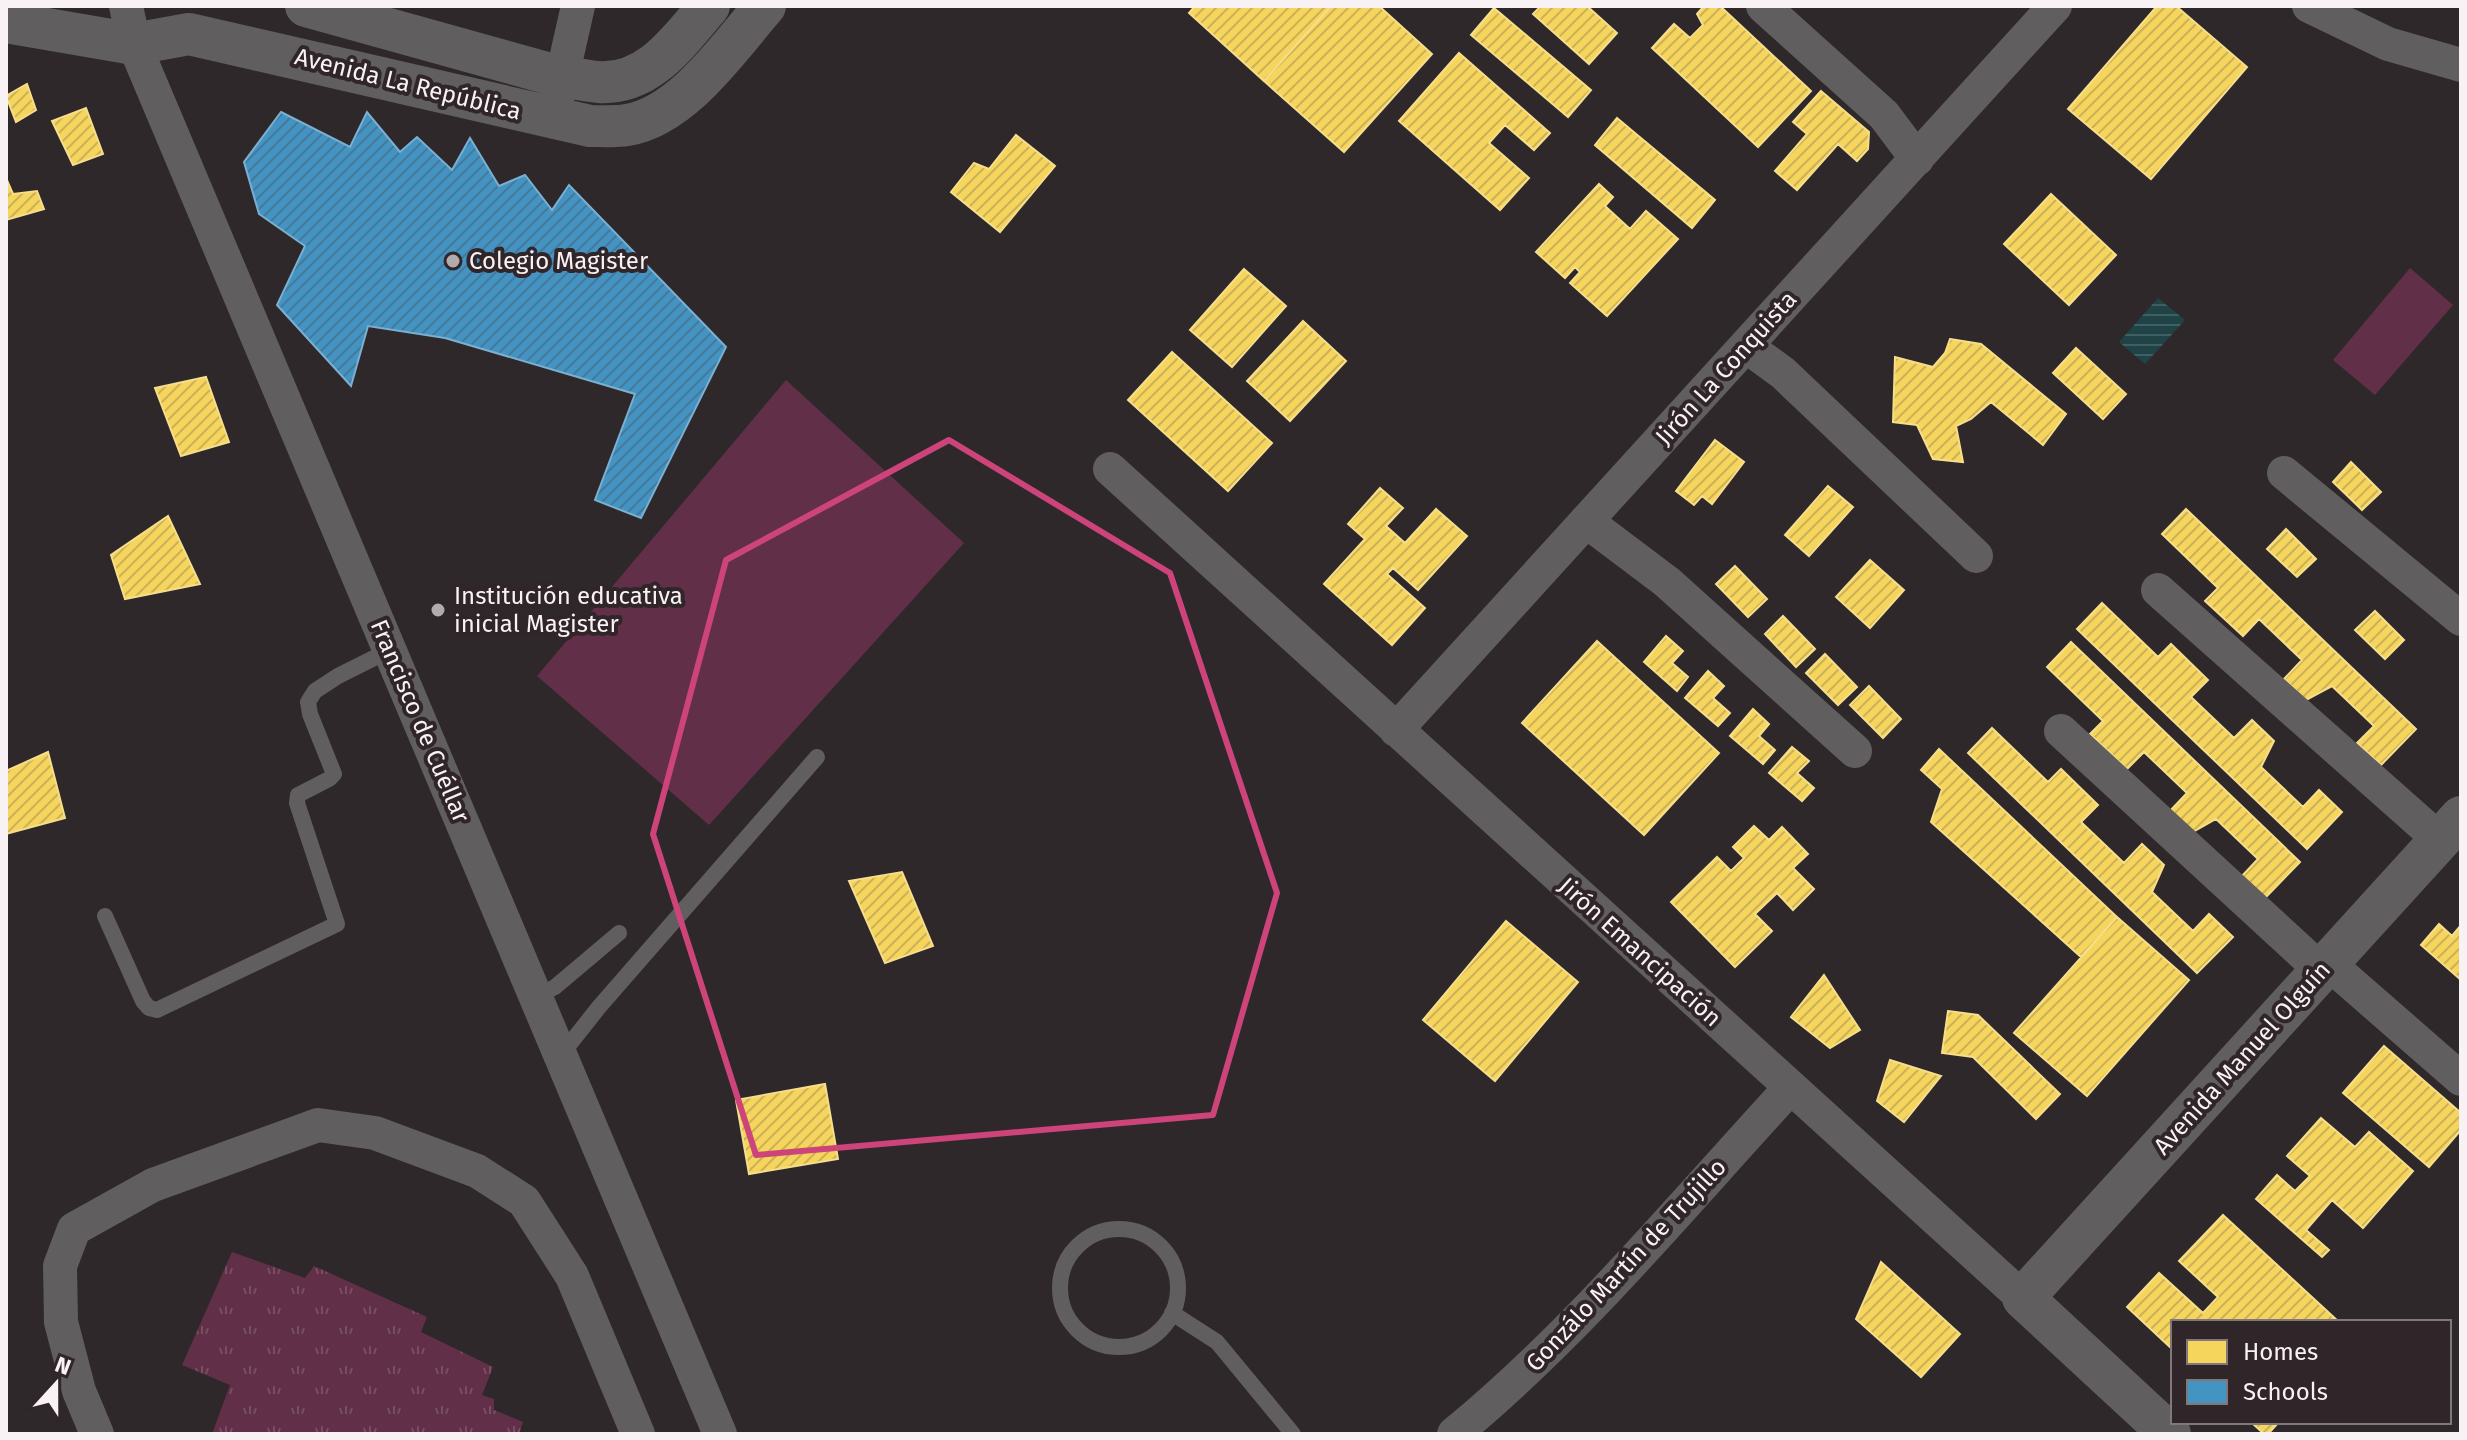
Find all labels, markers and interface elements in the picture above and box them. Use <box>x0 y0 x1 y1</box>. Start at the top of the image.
street label: Avenida La República <box>292 42 524 126</box>
place label: Colegio Magister <box>469 247 649 275</box>
marker: Colegio Magister <box>444 252 462 270</box>
street label: Jirón La Conquista <box>1650 285 1802 451</box>
place label: Institución educativa inicial Magister <box>454 582 683 638</box>
marker: Institución educativa inicial Magister <box>429 601 447 619</box>
street label: Francisco de Cuéllar <box>365 615 476 827</box>
street label: Jirón Emancipación <box>1553 872 1727 1032</box>
street label: Avenida Manuel Olguín <box>2148 956 2336 1160</box>
street label: Gonzálo Martín de Trujillo <box>1520 1153 1732 1377</box>
legend <box>2171 1320 2451 1424</box>
text: Homes <box>2243 1338 2318 1366</box>
north arrow <box>16 1344 96 1424</box>
text: N <box>51 1351 75 1381</box>
text: Schools <box>2243 1378 2328 1406</box>

